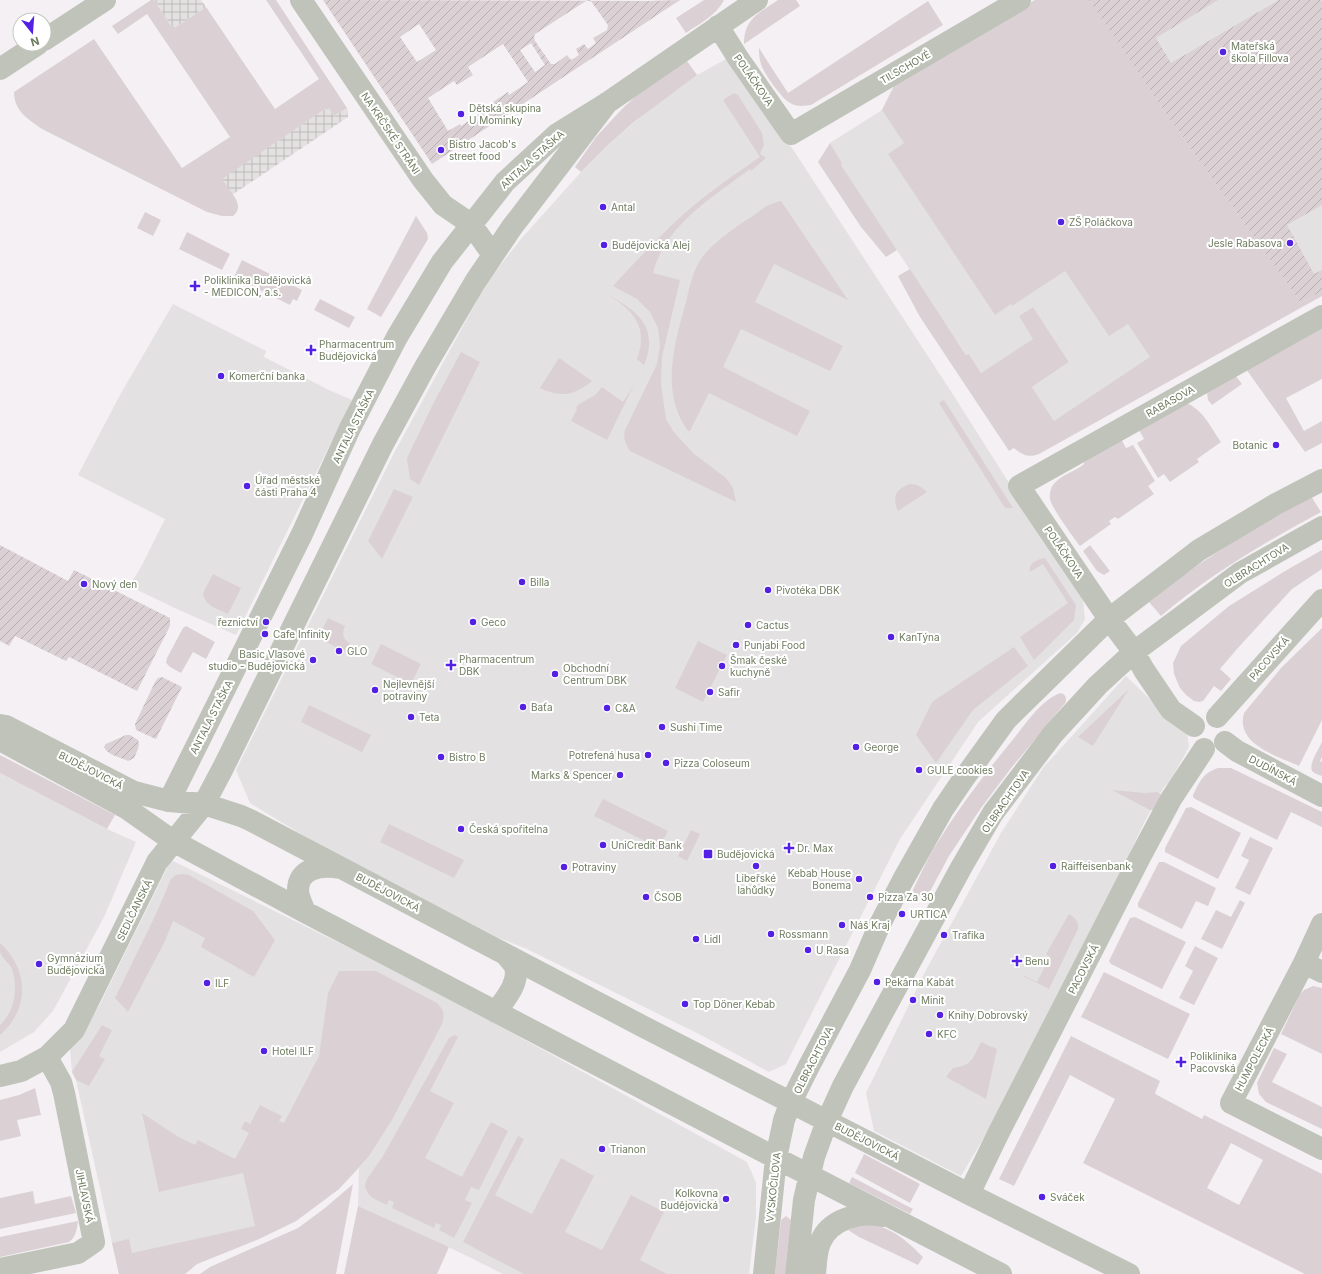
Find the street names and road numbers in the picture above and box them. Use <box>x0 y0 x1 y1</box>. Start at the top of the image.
street label: TILSCHOVÉ <box>877 47 932 86</box>
street label: POLÁČKOVA <box>732 51 777 108</box>
street label: NA KRČSKÉ STRÁNI <box>359 89 424 176</box>
street label: ANTALA STAŠKA <box>498 127 566 191</box>
street label: RABASOVA <box>1144 383 1196 419</box>
street label: ANTALA STAŠKA <box>330 387 376 465</box>
street label: POLÁČKOVA <box>1042 523 1087 580</box>
street label: OLBRACHTOVA <box>1221 540 1291 590</box>
street label: PACOVSKÁ <box>1246 633 1292 682</box>
street label: ANTALA STAŠKA <box>187 678 235 756</box>
street label: BUDĚJOVICKÁ <box>57 748 126 791</box>
street label: DUDÍNSKÁ <box>1247 752 1299 788</box>
street label: OLBRACHTOVA <box>979 767 1031 835</box>
street label: BUDĚJOVICKÁ <box>354 869 423 914</box>
street label: SEDLČANSKÁ <box>113 877 154 943</box>
street label: PACOVSKÁ <box>1065 942 1101 996</box>
street label: OLBRACHTOVA <box>791 1024 835 1096</box>
street label: HUMPOLECKÁ <box>1231 1024 1276 1093</box>
street label: BUDĚJOVICKÁ <box>833 1119 902 1162</box>
street label: VYSKOČILOVA <box>763 1152 783 1222</box>
street label: JIHLAVSKÁ <box>73 1168 98 1224</box>

